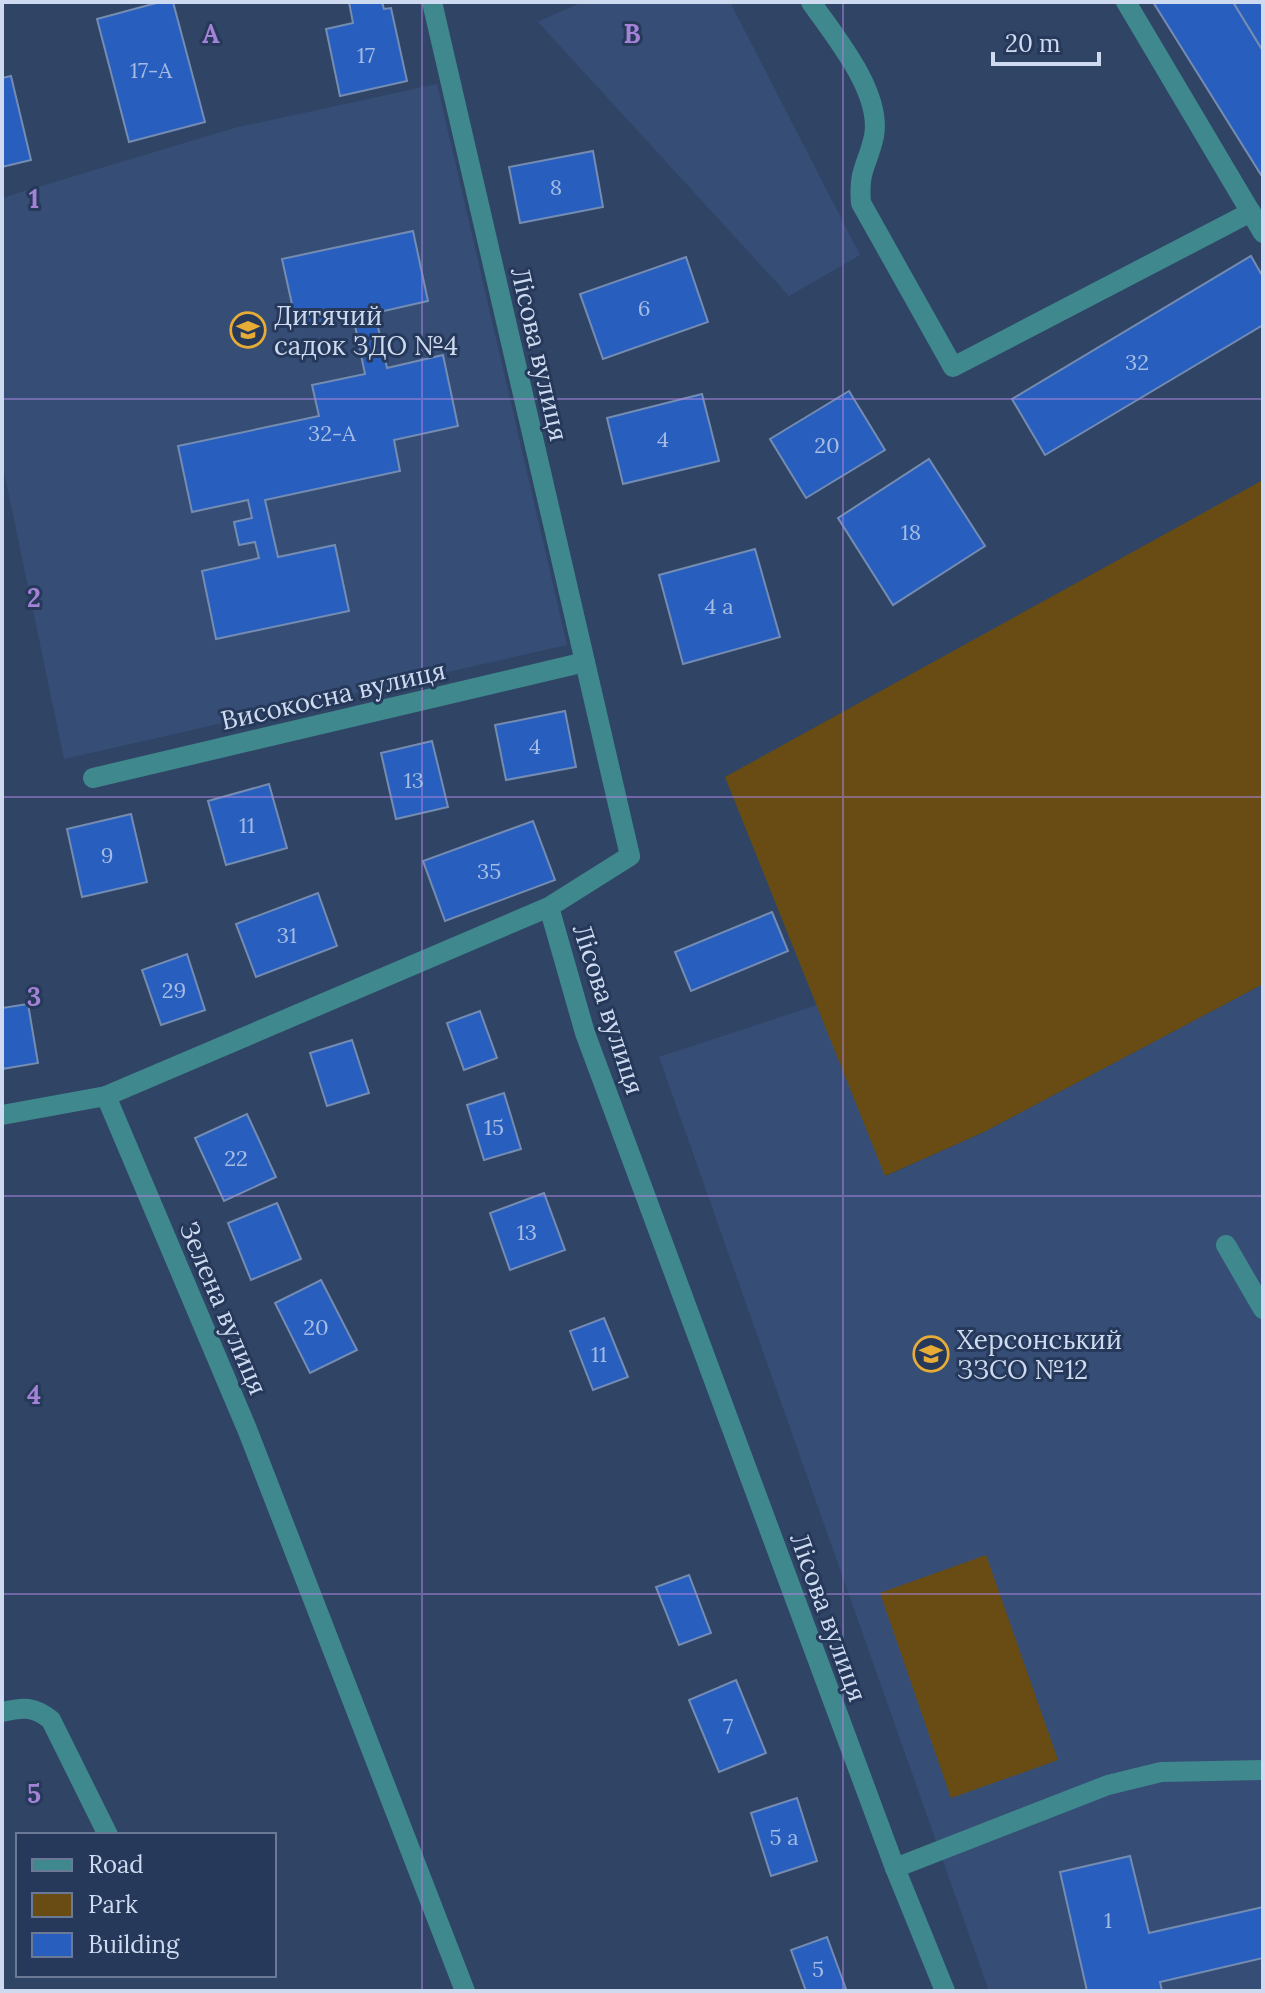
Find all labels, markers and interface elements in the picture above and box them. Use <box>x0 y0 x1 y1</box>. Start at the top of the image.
scale bar <box>993 16 1099 66</box>
text: A <box>202 17 220 50</box>
text: B <box>623 17 641 50</box>
text: 20 m <box>1005 28 1061 59</box>
house number: 17 <box>357 41 375 69</box>
house number: 17-А <box>130 56 173 84</box>
house number: 8 <box>550 173 562 201</box>
text: 1 <box>29 182 39 215</box>
street label: Лісова вулиця <box>504 264 576 444</box>
house number: 6 <box>638 294 650 322</box>
place label: Дитячий садок ЗДО №4 <box>274 299 458 362</box>
school or university icon: Дитячий садок ЗДО №4 <box>229 311 267 349</box>
house number: 32 <box>1125 348 1149 376</box>
house number: 32-А <box>308 419 357 447</box>
house number: 4 <box>657 425 669 453</box>
house number: 20 <box>814 431 840 459</box>
house number: 18 <box>901 518 921 546</box>
text: 2 <box>27 581 41 614</box>
house number: 4 а <box>704 592 734 620</box>
street label: Високосна вулиця <box>217 653 449 737</box>
house number: 4 <box>529 732 541 760</box>
house number: 13 <box>404 766 424 794</box>
house number: 11 <box>239 811 255 839</box>
house number: 9 <box>101 841 113 869</box>
house number: 35 <box>477 857 501 885</box>
street label: Лісова вулиця <box>566 920 652 1098</box>
house number: 31 <box>277 921 297 949</box>
house number: 29 <box>162 976 186 1004</box>
text: 3 <box>27 980 41 1013</box>
house number: 15 <box>484 1113 504 1141</box>
house number: 22 <box>224 1144 248 1172</box>
street label: Зелена вулиця <box>173 1216 275 1400</box>
house number: 13 <box>517 1218 537 1246</box>
house number: 20 <box>303 1313 329 1341</box>
place label: Херсонський ЗЗСО №12 <box>957 1323 1122 1386</box>
school or university icon: Херсонський ЗЗСО №12 <box>912 1335 950 1373</box>
house number: 11 <box>591 1340 607 1368</box>
text: 4 <box>27 1378 41 1411</box>
street label: Лісова вулиця <box>783 1528 875 1706</box>
house number: 7 <box>723 1712 733 1740</box>
text: 5 <box>27 1777 41 1810</box>
house number: 5 а <box>769 1823 799 1851</box>
legend <box>16 1833 276 1977</box>
text: Road <box>88 1849 144 1880</box>
text: Park <box>88 1889 138 1920</box>
house number: 1 <box>1104 1906 1112 1934</box>
text: Building <box>88 1929 180 1960</box>
house number: 5 <box>812 1955 824 1983</box>

